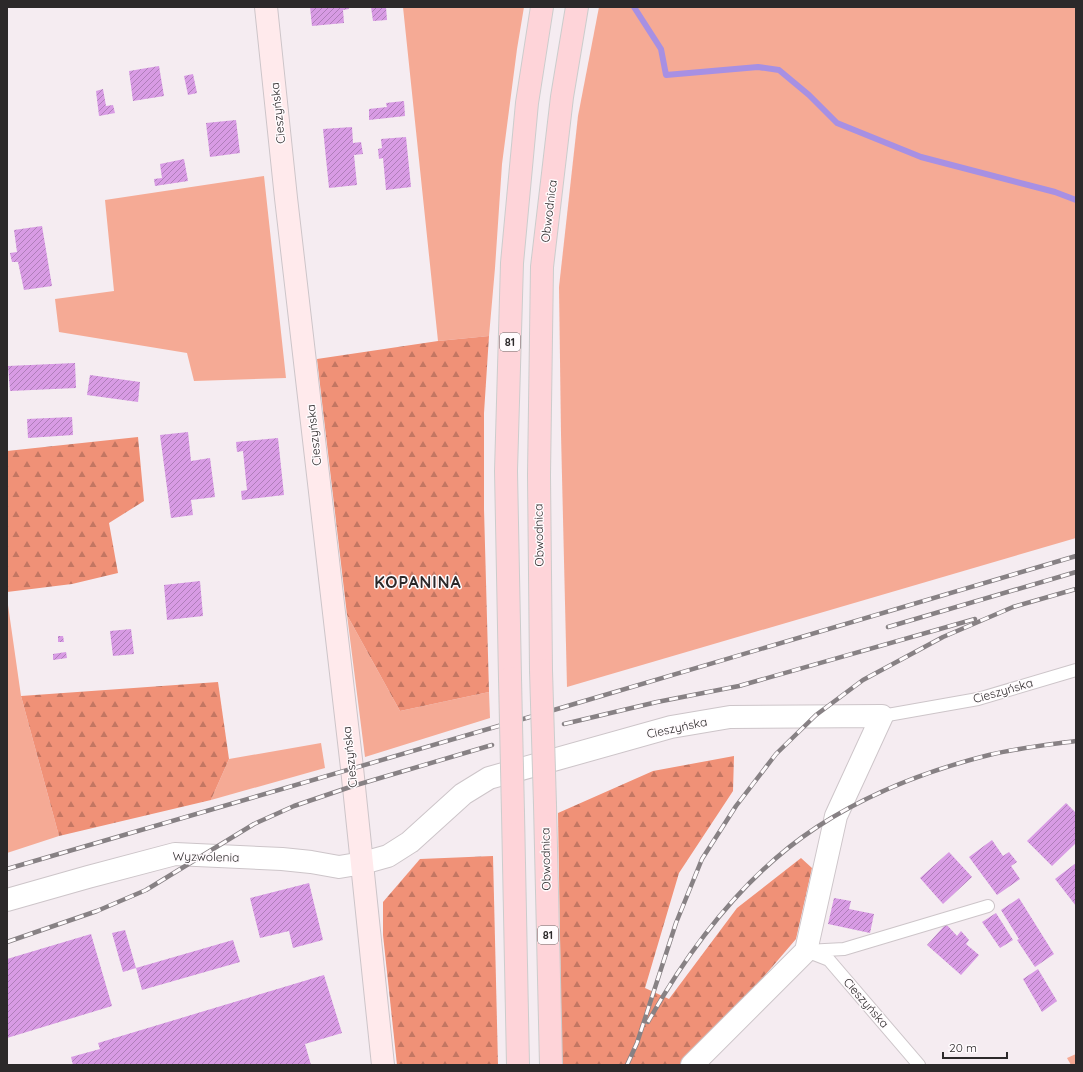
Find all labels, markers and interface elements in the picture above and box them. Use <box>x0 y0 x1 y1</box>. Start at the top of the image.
street label: Cieszyńska <box>267 82 288 144</box>
street label: Obwodnica <box>537 179 560 243</box>
road number: 81 <box>500 333 520 351</box>
street label: Cieszyńska <box>303 404 324 466</box>
street label: Obwodnica <box>530 503 547 567</box>
district label: KOPANINA <box>374 572 462 592</box>
street label: Cieszyńska <box>971 675 1035 706</box>
street label: Cieszyńska <box>645 714 709 741</box>
street label: Cieszyńska <box>339 726 360 788</box>
street label: Obwodnica <box>537 827 554 891</box>
street label: Wyzwolenia <box>173 848 239 865</box>
road number: 81 <box>538 926 558 944</box>
street label: Cieszyńska <box>841 975 892 1031</box>
scale bar <box>943 1034 1007 1060</box>
text: 20 m <box>949 1040 977 1055</box>

